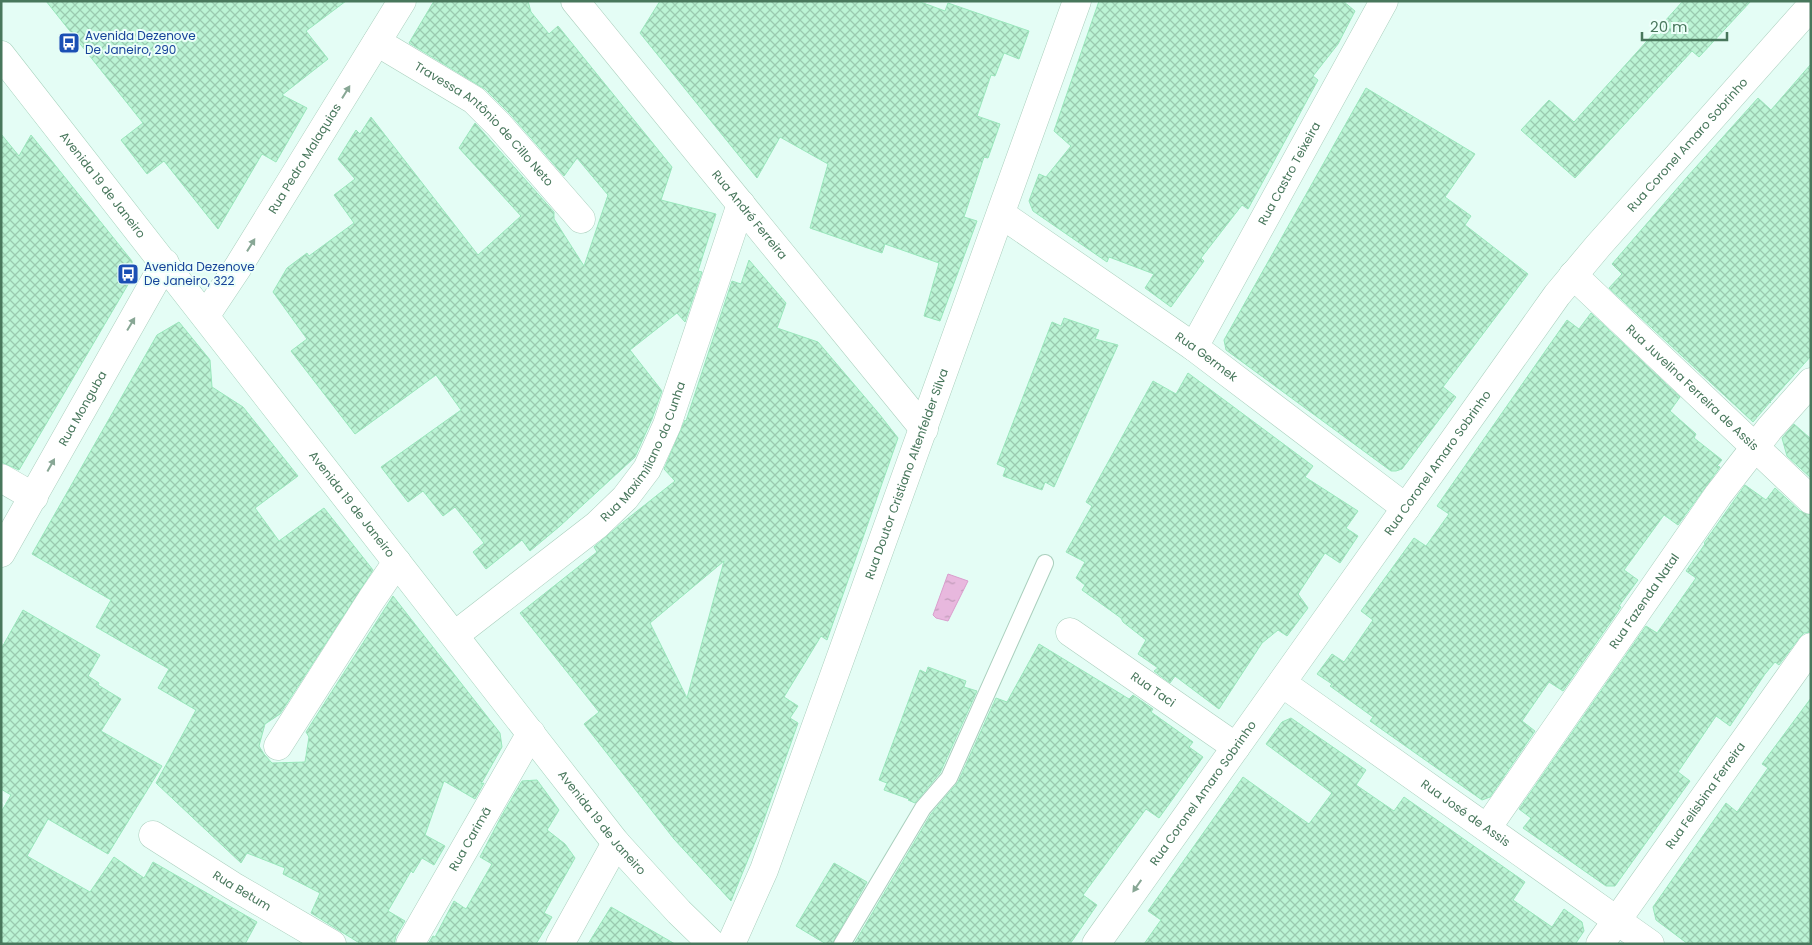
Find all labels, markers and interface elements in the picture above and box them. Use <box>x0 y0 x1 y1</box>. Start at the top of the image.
scale bar <box>1642 10 1727 42</box>
text: 20 m <box>1650 16 1688 37</box>
place label: Avenida Dezenove De Janeiro, 290 <box>85 27 196 58</box>
bus stop icon: Avenida Dezenove De Janeiro, 290 <box>57 31 81 55</box>
street label: Travessa Antônio de Cillo Neto <box>411 57 558 190</box>
street label: Rua Coronel Amaro Sobrinho <box>1623 74 1752 215</box>
one-way arrow <box>341 85 350 98</box>
street label: Rua Pedro Malaquias <box>264 100 345 217</box>
street label: Rua Castro Teixeira <box>1254 119 1324 228</box>
street label: Avenida 19 de Janeiro <box>56 128 150 242</box>
street label: Rua André Ferreira <box>708 166 791 263</box>
one-way arrow <box>247 239 256 252</box>
place label: Avenida Dezenove De Janeiro, 322 <box>144 258 255 289</box>
bus stop icon: Avenida Dezenove De Janeiro, 322 <box>116 262 140 286</box>
one-way arrow <box>127 317 136 330</box>
street label: Rua Juvelina Ferreira de Assis <box>1622 320 1763 454</box>
street label: Rua Germek <box>1172 328 1242 386</box>
street label: Rua Doutor Cristiano Altenfelder Silva <box>860 366 952 582</box>
street label: Rua Monguba <box>54 367 110 449</box>
street label: Rua Maximiliano da Cunha <box>596 379 689 525</box>
street label: Rua Coronel Amaro Sobrinho <box>1380 387 1495 539</box>
street label: Avenida 19 de Janeiro <box>305 447 399 561</box>
one-way arrow <box>47 458 56 472</box>
street label: Rua Fazenda Natal <box>1605 550 1683 652</box>
street label: Rua Taci <box>1127 668 1179 711</box>
street label: Rua Coronel Amaro Sobrinho <box>1145 717 1260 869</box>
street label: Rua Felisbina Ferreira <box>1661 738 1749 852</box>
street label: Avenida 19 de Janeiro <box>554 767 650 879</box>
street label: Rua José de Assis <box>1418 775 1514 850</box>
street label: Rua Carimã <box>445 803 495 874</box>
street label: Rua Betum <box>210 866 275 915</box>
one-way arrow <box>1132 879 1142 893</box>

